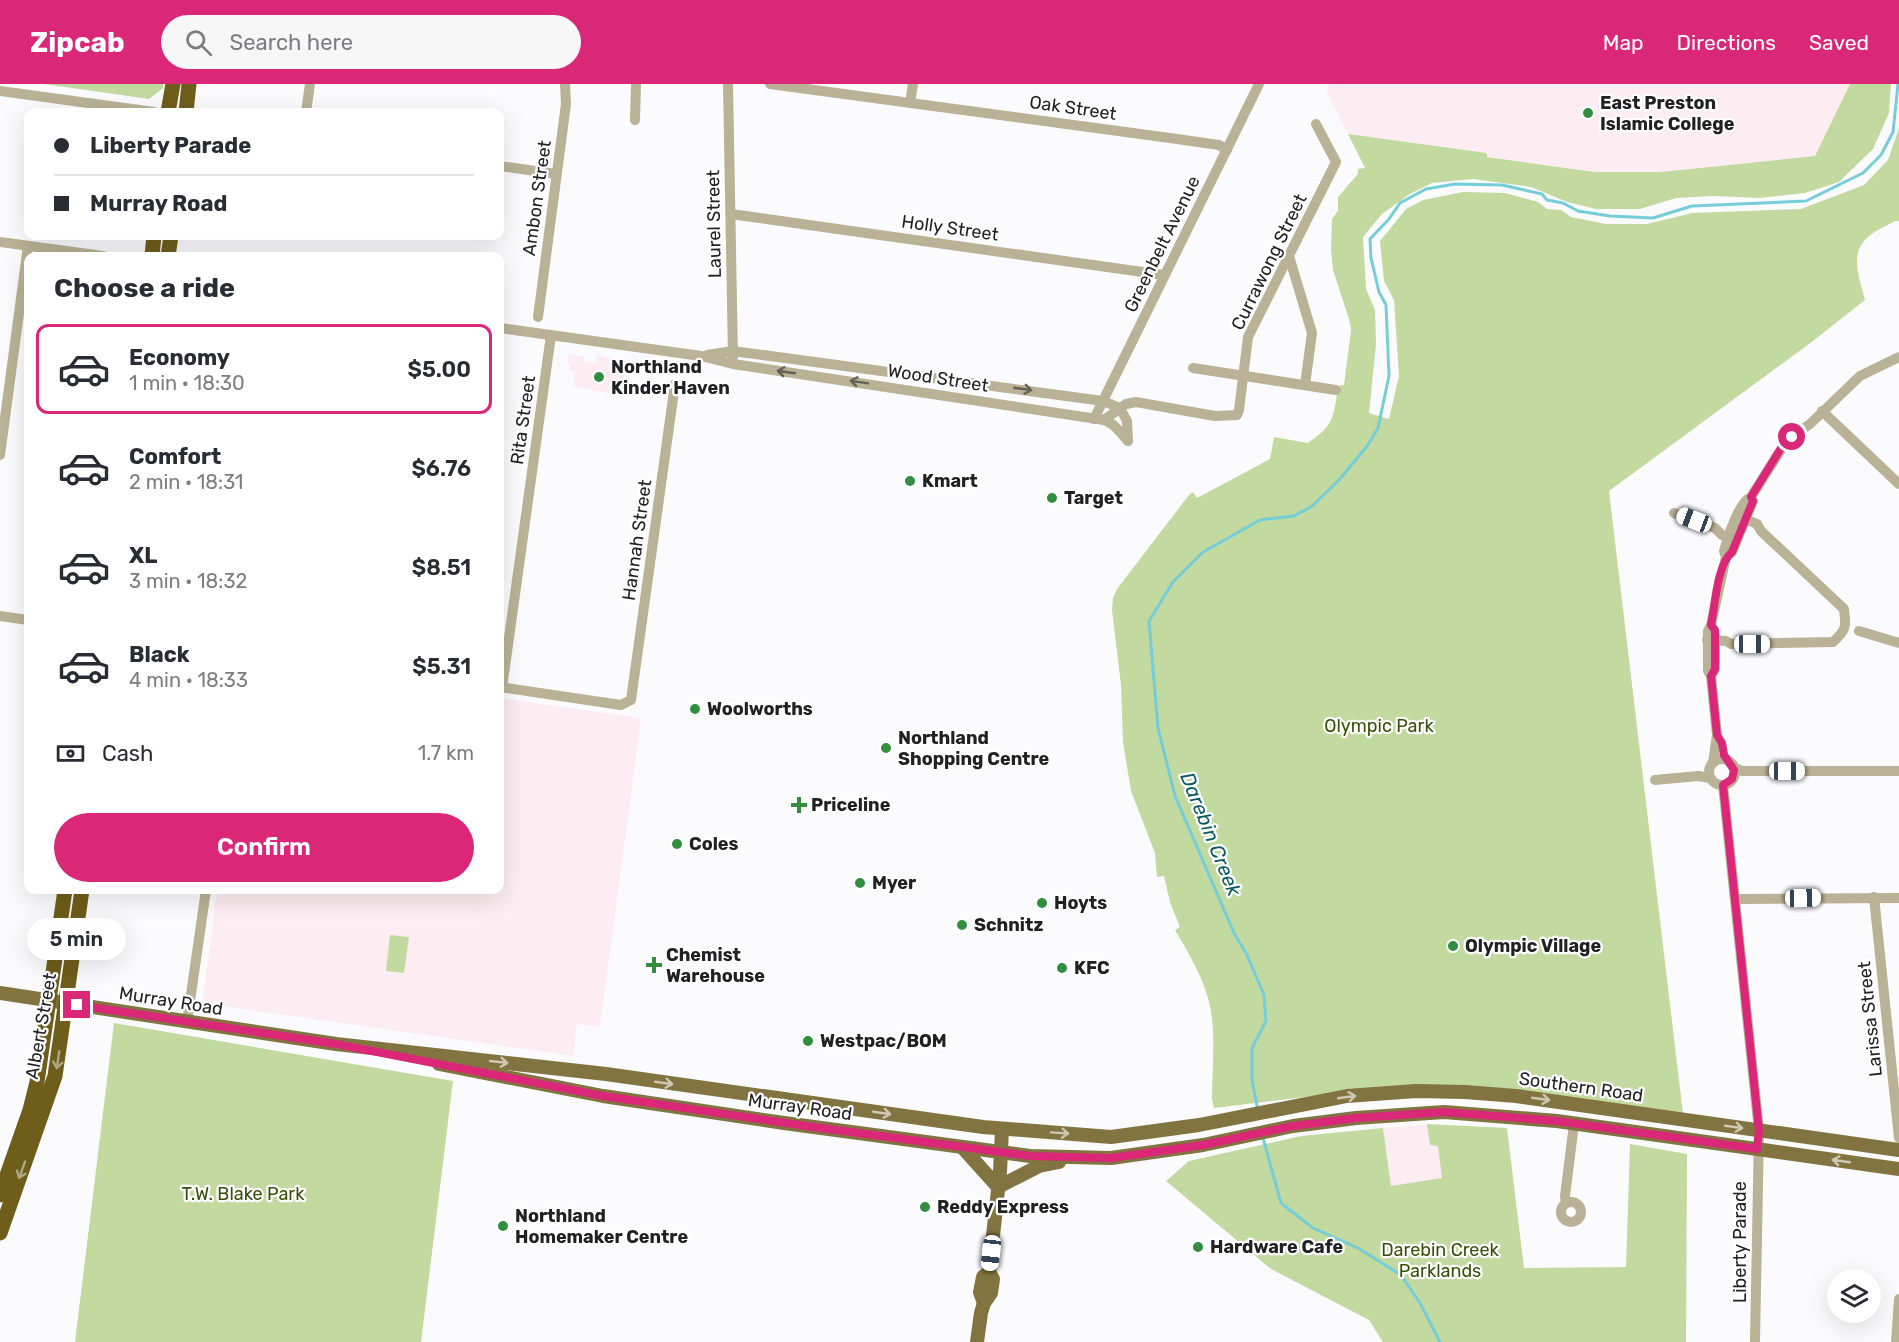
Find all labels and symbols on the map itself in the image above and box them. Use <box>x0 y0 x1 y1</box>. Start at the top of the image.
street label: Oak Street <box>1028 91 1118 125</box>
place label: East Preston Islamic College <box>1600 92 1735 135</box>
marker: East Preston Islamic College <box>1581 106 1595 120</box>
street label: Ambon Street <box>518 139 556 257</box>
street label: Laurel Street <box>702 170 726 278</box>
street label: Greenbelt Avenue <box>1119 172 1205 316</box>
street label: Currawong Street <box>1226 190 1312 334</box>
street label: Holly Street <box>900 210 1000 246</box>
place label: Northland Kinder Haven <box>611 356 730 399</box>
street label: Wood Street <box>886 359 990 397</box>
one-way arrow <box>777 366 796 377</box>
marker: Northland Kinder Haven <box>592 370 606 384</box>
street label: Rita Street <box>506 374 540 466</box>
one-way arrow <box>849 377 869 388</box>
one-way arrow <box>1013 384 1032 395</box>
route start <box>1778 423 1805 450</box>
place label: Kmart <box>922 470 978 492</box>
marker: Kmart <box>903 474 917 488</box>
street label: Hannah Street <box>618 478 656 602</box>
place label: Target <box>1064 487 1123 509</box>
marker: Target <box>1045 491 1059 505</box>
car <box>1674 505 1714 535</box>
car <box>1734 635 1770 653</box>
place label: Woolworths <box>707 698 813 720</box>
marker: Woolworths <box>688 702 702 716</box>
park label: Olympic Park <box>1324 715 1434 737</box>
place label: Northland Shopping Centre <box>898 727 1050 770</box>
marker: Northland Shopping Centre <box>879 741 893 755</box>
car <box>1769 762 1805 780</box>
water label: Darebin Creek <box>1175 769 1247 900</box>
place label: Priceline <box>811 794 891 816</box>
marker: Priceline <box>792 798 806 812</box>
place label: Coles <box>689 833 738 855</box>
marker: Coles <box>670 837 684 851</box>
place label: Myer <box>872 872 916 894</box>
marker: Myer <box>853 876 867 890</box>
car <box>1785 889 1821 907</box>
place label: Hoyts <box>1054 892 1107 914</box>
marker: Hoyts <box>1035 896 1049 910</box>
place label: Schnitz <box>974 914 1043 936</box>
callout: 5 min <box>28 918 127 960</box>
marker: Schnitz <box>955 918 969 932</box>
place label: Olympic Village <box>1465 935 1601 957</box>
marker: Olympic Village <box>1446 939 1460 953</box>
place label: Chemist Warehouse <box>666 944 765 987</box>
place label: KFC <box>1074 957 1110 979</box>
marker: Chemist Warehouse <box>647 958 661 972</box>
street label: Larissa Street <box>1853 960 1887 1078</box>
marker: KFC <box>1055 961 1069 975</box>
street label: Albert Street <box>21 971 61 1081</box>
street label: Murray Road <box>117 982 225 1020</box>
route end <box>63 991 90 1018</box>
place label: Westpac/BOM <box>820 1030 947 1052</box>
marker: Westpac/BOM <box>801 1034 815 1048</box>
one-way arrow <box>52 1049 63 1069</box>
one-way arrow <box>488 1057 508 1068</box>
street label: Southern Road <box>1517 1067 1645 1107</box>
one-way arrow <box>654 1077 674 1088</box>
street label: Murray Road <box>747 1089 853 1125</box>
one-way arrow <box>1336 1091 1356 1102</box>
one-way arrow <box>1531 1094 1550 1105</box>
one-way arrow <box>871 1108 891 1119</box>
one-way arrow <box>1724 1122 1743 1133</box>
one-way arrow <box>1050 1128 1069 1139</box>
one-way arrow <box>1832 1155 1851 1166</box>
one-way arrow <box>16 1160 27 1179</box>
street label: Liberty Parade <box>1729 1181 1751 1303</box>
park label: T.W. Blake Park <box>182 1183 305 1205</box>
place label: Reddy Express <box>937 1196 1069 1218</box>
marker: Reddy Express <box>918 1200 932 1214</box>
place label: Northland Homemaker Centre <box>515 1205 688 1248</box>
marker: Northland Homemaker Centre <box>496 1219 510 1233</box>
car <box>980 1234 1002 1272</box>
place label: Hardware Cafe <box>1210 1236 1344 1258</box>
park label: Darebin Creek Parklands <box>1381 1239 1499 1282</box>
marker: Hardware Cafe <box>1191 1240 1205 1254</box>

